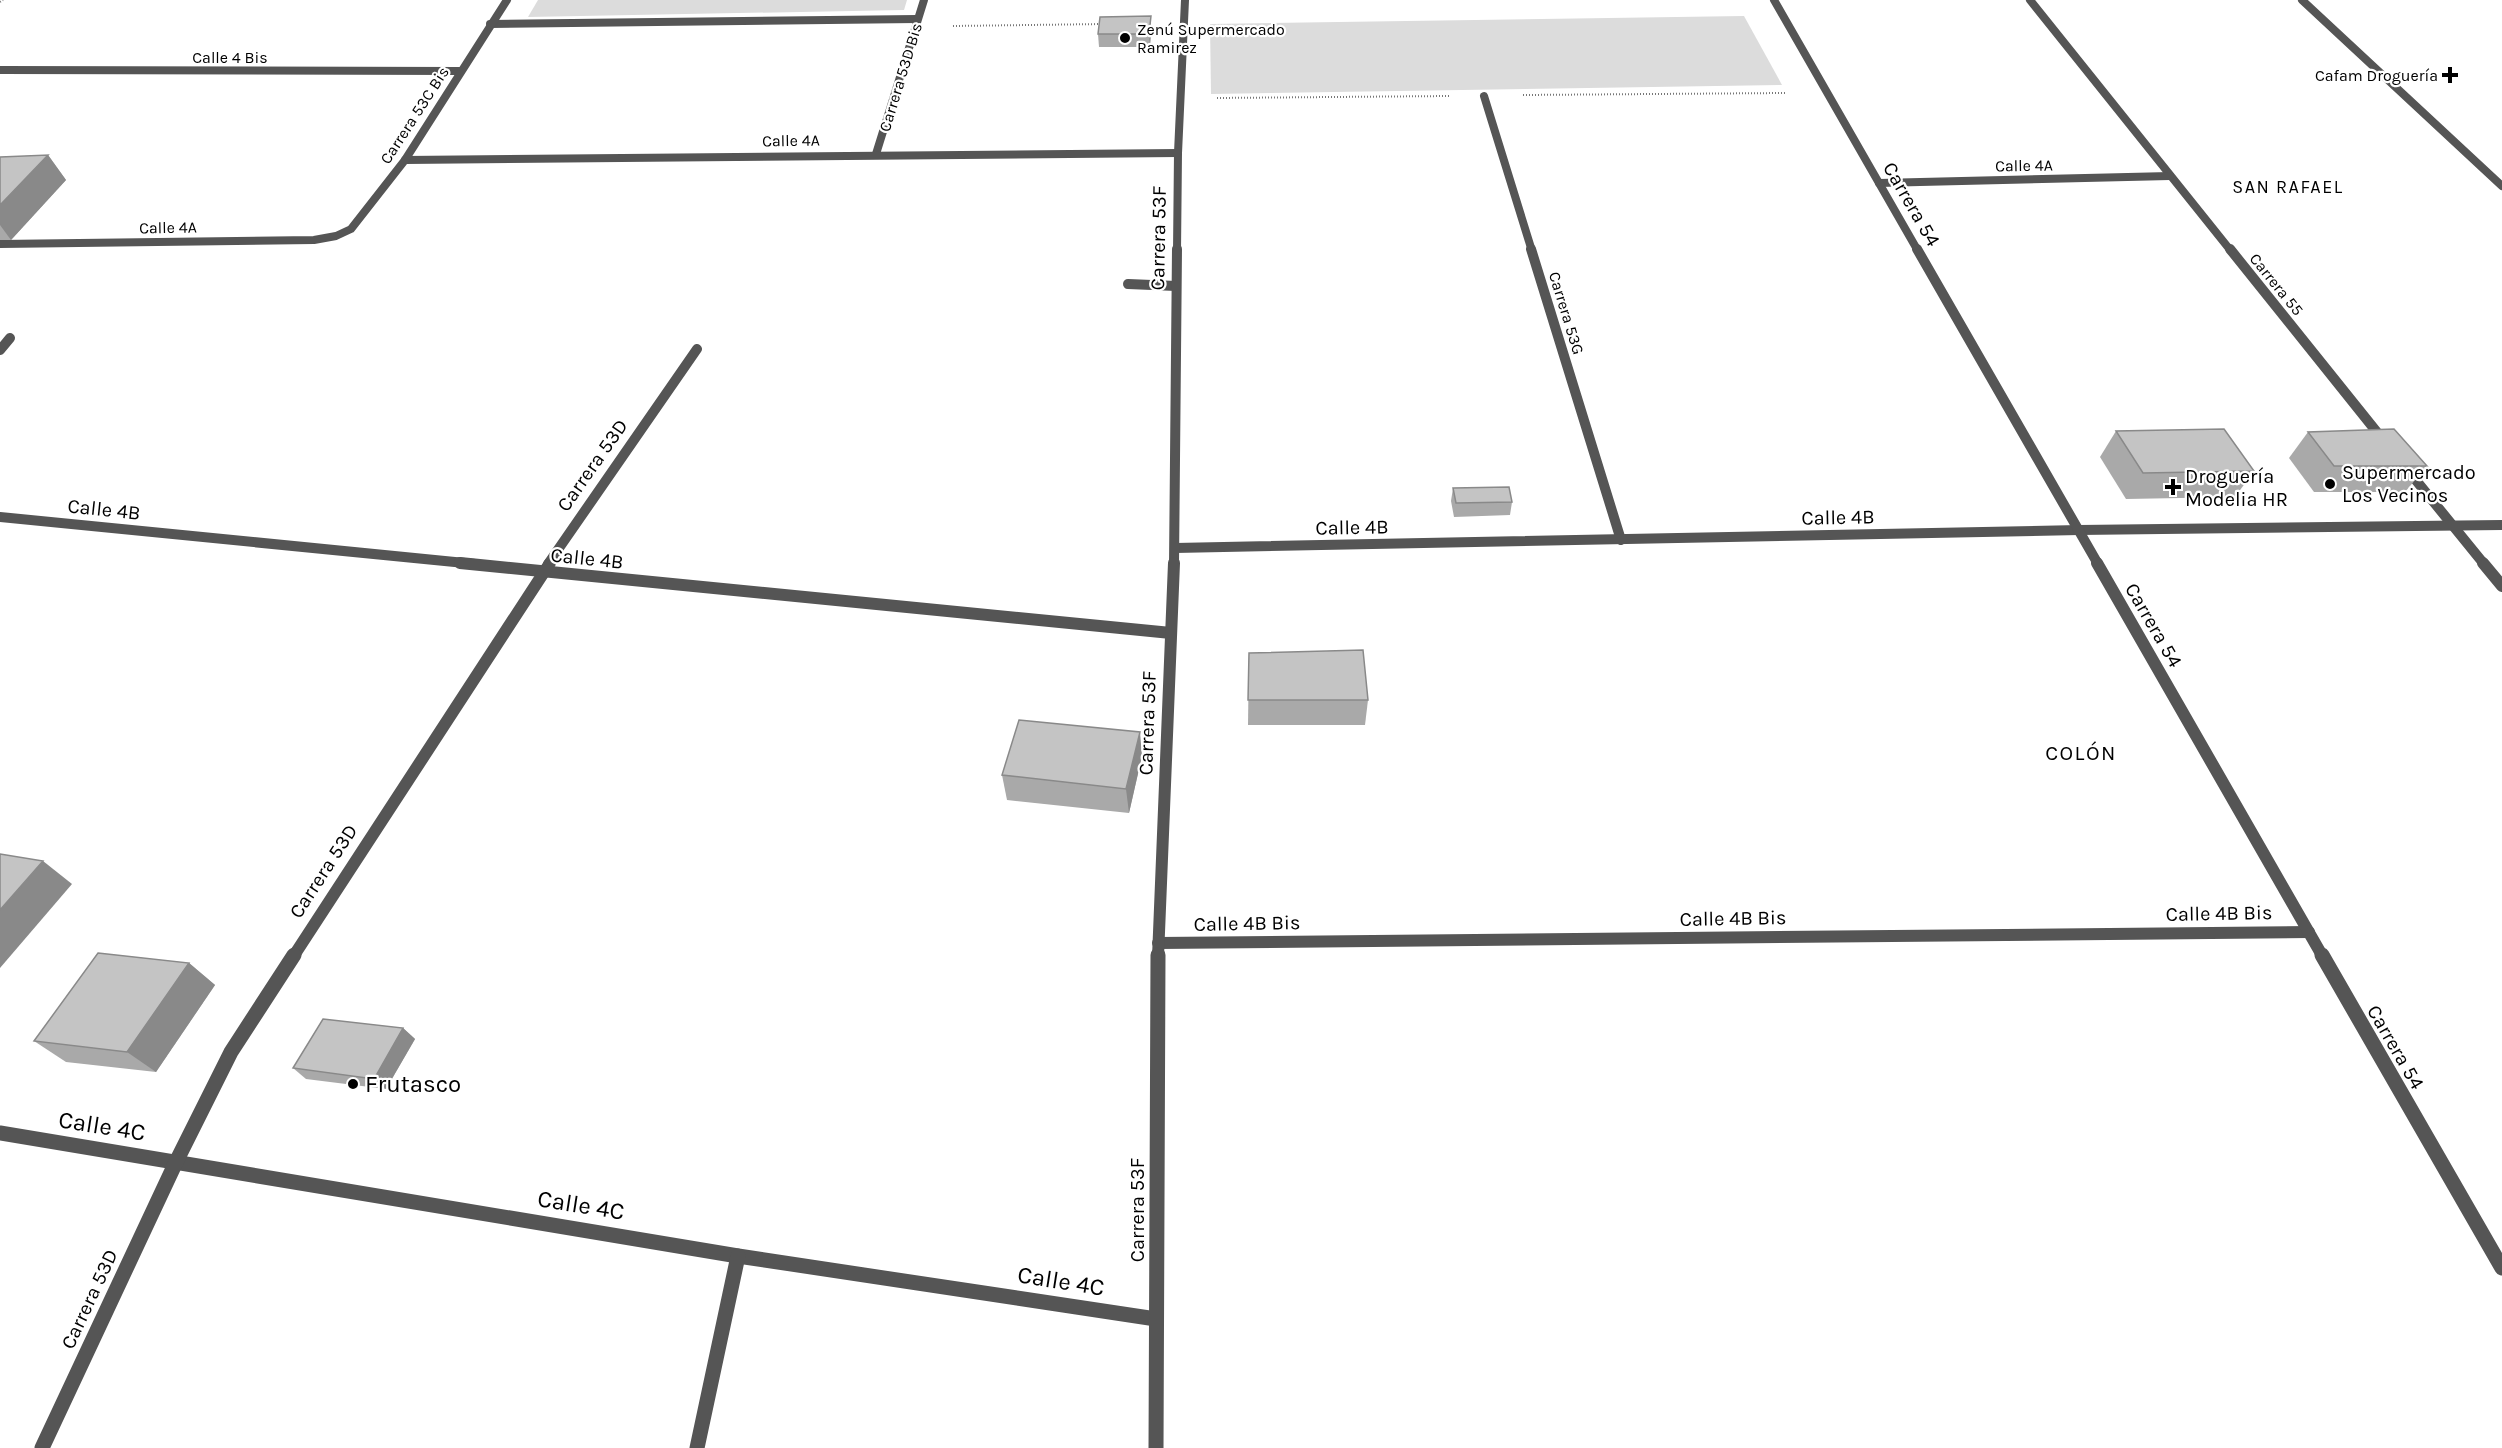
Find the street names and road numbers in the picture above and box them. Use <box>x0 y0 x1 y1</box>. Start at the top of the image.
street label: Carrera 53D Bis <box>875 20 926 134</box>
street label: Calle 4 Bis <box>192 48 268 67</box>
street label: Carrera 53C Bis <box>376 63 453 167</box>
street label: Calle 4A <box>762 130 820 151</box>
street label: Calle 4A <box>1995 155 2053 176</box>
street label: Carrera 54 <box>1878 158 1945 250</box>
street label: Carrera 53F <box>1146 186 1171 290</box>
street label: Calle 4A <box>139 217 197 238</box>
street label: Carrera 55 <box>2246 249 2308 319</box>
street label: Carrera 53G <box>1545 269 1588 357</box>
street label: Carrera 53D <box>552 415 633 516</box>
street label: Calle 4B <box>66 494 141 525</box>
street label: Calle 4B <box>1801 505 1875 530</box>
street label: Calle 4B <box>1315 515 1389 540</box>
street label: Calle 4B <box>549 543 624 574</box>
street label: Carrera 54 <box>2120 579 2187 671</box>
street label: Carrera 53F <box>1134 670 1161 776</box>
street label: Carrera 53D <box>285 820 362 923</box>
street label: Calle 4B Bis <box>2165 901 2273 926</box>
street label: Calle 4B Bis <box>1679 906 1787 931</box>
street label: Calle 4B Bis <box>1193 911 1301 936</box>
street label: Carrera 54 <box>2362 1001 2429 1093</box>
street label: Calle 4C <box>57 1105 147 1147</box>
street label: Carrera 53F <box>1126 1158 1149 1262</box>
street label: Calle 4C <box>536 1184 626 1226</box>
street label: Carrera 53D <box>56 1246 123 1353</box>
street label: Calle 4C <box>1016 1260 1106 1302</box>

